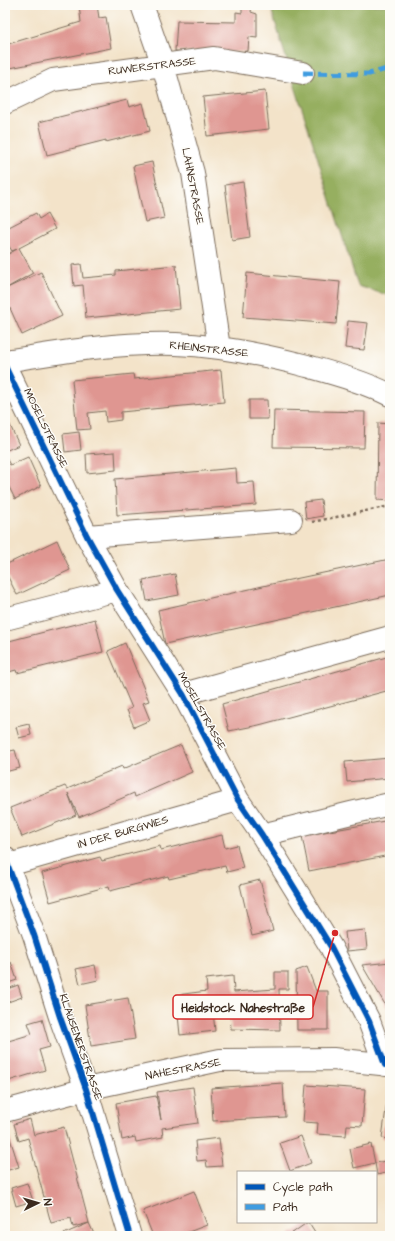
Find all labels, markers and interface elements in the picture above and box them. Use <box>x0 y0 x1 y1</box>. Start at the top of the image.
street label: RUWERSTRASSE <box>107 53 197 79</box>
street label: LAHNSTRASSE <box>178 146 208 226</box>
street label: RHEINSTRASSE <box>169 337 250 361</box>
street label: MOSELSTRASSE <box>20 386 72 471</box>
street label: MOSELSTRASSE <box>174 669 230 753</box>
street label: IN DER BURGWIES <box>76 812 170 852</box>
street label: KLAUSENERSTRASSE <box>56 992 106 1103</box>
callout: Heidstock Nahestraße <box>173 995 313 1019</box>
text: Heidstock Nahestraße <box>181 1000 305 1017</box>
street label: NAHESTRASSE <box>144 1054 222 1084</box>
legend <box>237 1171 377 1223</box>
text: Cycle path <box>273 1179 332 1197</box>
north arrow <box>18 1183 58 1223</box>
text: N <box>40 1198 55 1206</box>
text: Path <box>273 1199 298 1216</box>

